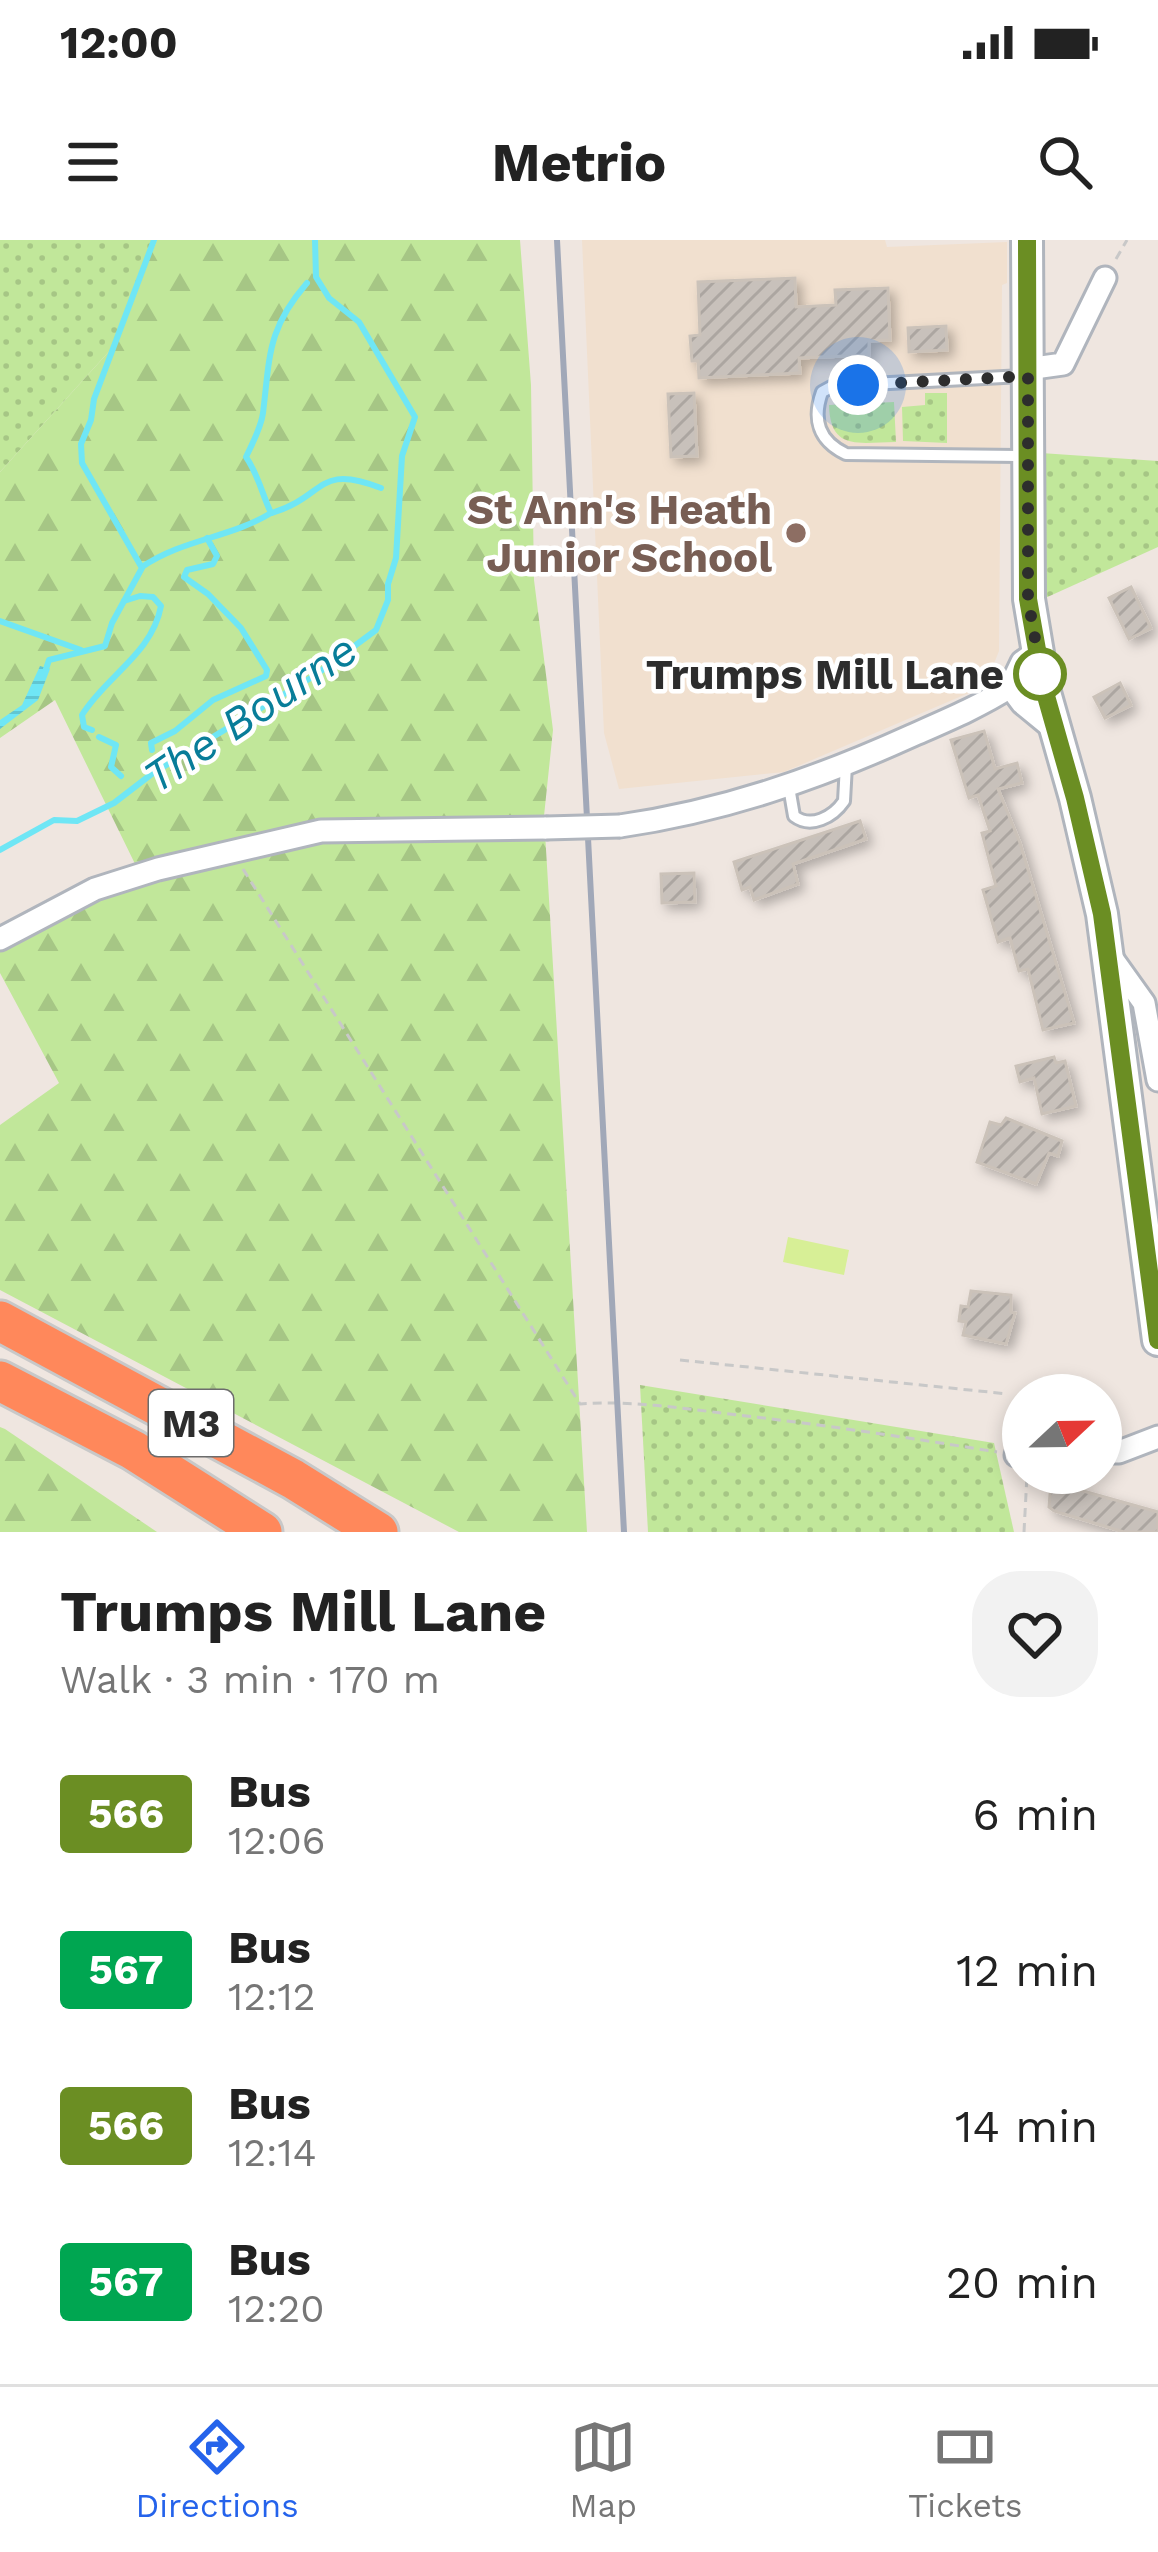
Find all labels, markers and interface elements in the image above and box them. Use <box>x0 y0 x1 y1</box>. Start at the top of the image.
text: 12:00 <box>60 16 178 69</box>
icon: menu <box>60 129 126 195</box>
icon: search <box>1032 129 1098 195</box>
text: Metrio <box>492 131 666 194</box>
your location <box>828 355 888 415</box>
place label: St Ann's Heath Junior School <box>467 485 772 582</box>
marker: St Ann's Heath Junior School <box>783 520 809 546</box>
water label: The Bourne <box>133 622 367 804</box>
marker: Trumps Mill Lane <box>1015 649 1065 699</box>
place label: Trumps Mill Lane <box>646 650 1004 699</box>
north arrow <box>1002 1374 1122 1494</box>
map controls <box>1002 1374 1122 1494</box>
road number: M3 <box>149 1390 233 1456</box>
button: heart <box>972 1571 1098 1697</box>
text: Trumps Mill Lane <box>60 1578 546 1645</box>
text: Walk · 3 min · 170 m <box>60 1657 440 1702</box>
text: Bus <box>228 1765 311 1818</box>
text: 6 min <box>973 1788 1098 1841</box>
text: 566 <box>88 1789 164 1838</box>
text: 12:06 <box>228 1818 325 1863</box>
text: Bus <box>228 1921 311 1974</box>
text: 12 min <box>956 1944 1098 1997</box>
text: 567 <box>89 1945 163 1994</box>
text: 12:12 <box>228 1974 315 2019</box>
text: Bus <box>228 2077 311 2130</box>
text: 14 min <box>955 2100 1098 2153</box>
text: 566 <box>88 2101 164 2150</box>
text: 12:14 <box>228 2130 317 2175</box>
text: Bus <box>228 2233 311 2286</box>
text: 20 min <box>946 2256 1098 2309</box>
text: 567 <box>89 2257 163 2306</box>
text: 12:20 <box>228 2286 325 2331</box>
tab: Directions <box>136 2414 299 2525</box>
tab: Map <box>570 2414 637 2525</box>
tab: Tickets <box>908 2414 1023 2525</box>

